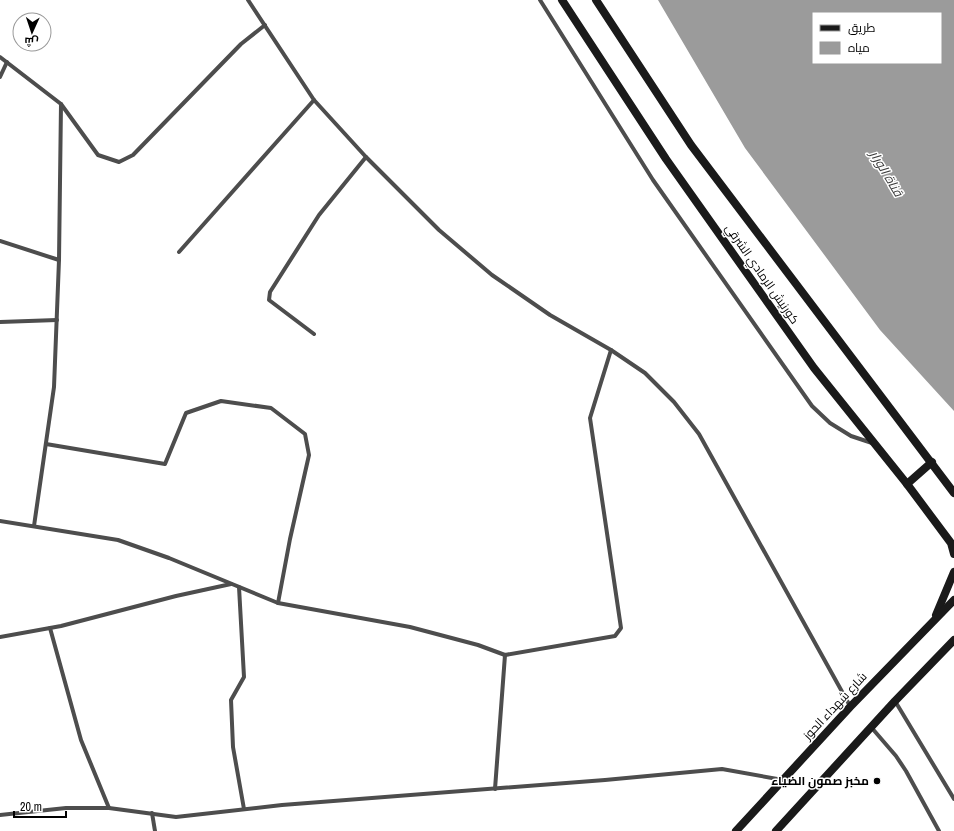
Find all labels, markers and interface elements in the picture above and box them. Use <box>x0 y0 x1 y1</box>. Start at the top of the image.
north arrow <box>12 12 52 52</box>
legend <box>812 12 942 64</box>
text: طريق <box>848 20 876 36</box>
text: ش <box>24 35 39 49</box>
text: مياه <box>848 40 870 56</box>
water label: قناة الورار <box>865 145 908 200</box>
street label: كورنيش الرمادي الشرقي <box>720 221 803 328</box>
street label: شارع شهداء الحوز <box>799 669 870 744</box>
place label: مخبز صمون الضياء <box>771 773 869 789</box>
marker: مخبز صمون الضياء <box>872 776 882 786</box>
scale bar <box>14 793 66 819</box>
text: 20 m <box>20 799 42 815</box>

